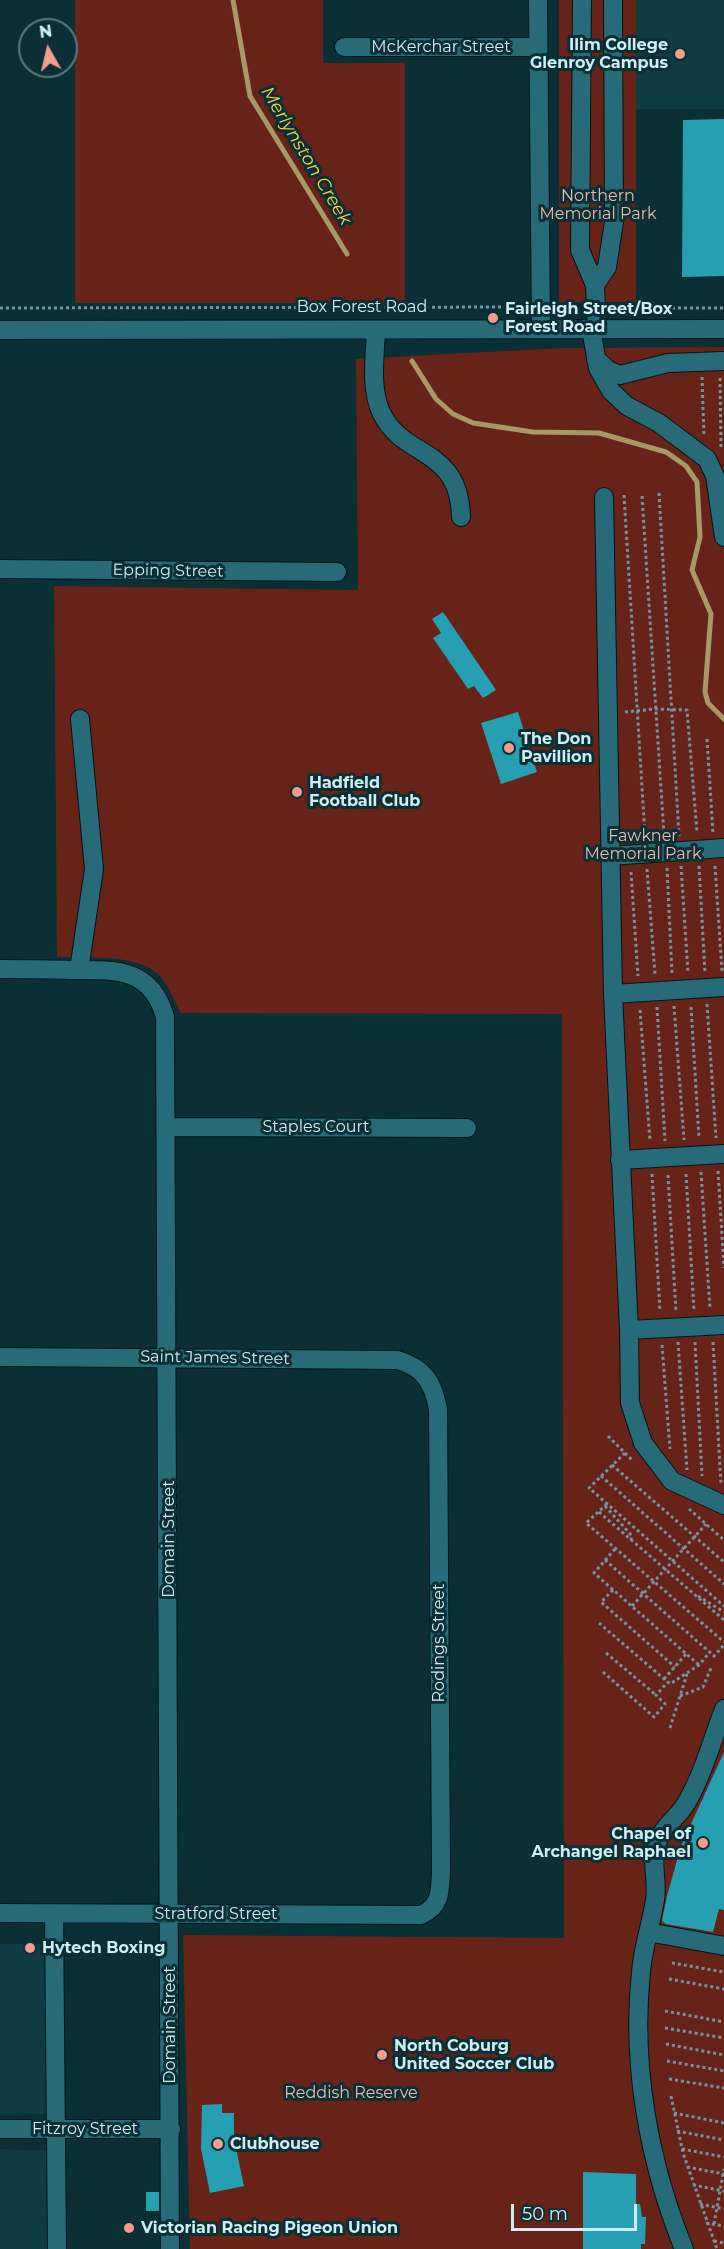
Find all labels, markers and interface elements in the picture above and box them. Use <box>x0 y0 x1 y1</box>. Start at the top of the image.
north arrow <box>18 18 78 78</box>
text: N <box>38 21 53 42</box>
place label: Ilim College Glenroy Campus <box>530 35 668 73</box>
street label: McKerchar Street <box>371 37 511 57</box>
marker: Ilim College Glenroy Campus <box>673 47 687 61</box>
water label: Merlynston Creek <box>256 83 356 229</box>
park label: Northern Memorial Park <box>539 186 657 224</box>
street label: Box Forest Road <box>297 297 427 317</box>
place label: Fairleigh Street/Box Forest Road <box>505 299 672 337</box>
marker: Fairleigh Street/Box Forest Road <box>486 311 500 325</box>
street label: Epping Street <box>112 560 224 582</box>
place label: The Don Pavillion <box>521 729 593 767</box>
marker: The Don Pavillion <box>502 741 516 755</box>
place label: Hadfield Football Club <box>309 773 420 811</box>
marker: Hadfield Football Club <box>290 785 304 799</box>
park label: Fawkner Memorial Park <box>584 826 702 864</box>
street label: Staples Court <box>262 1117 370 1137</box>
street label: Saint James Street <box>140 1347 290 1369</box>
street label: Domain Street <box>159 1480 179 1598</box>
street label: Rodings Street <box>429 1584 449 1702</box>
place label: Chapel of Archangel Raphael <box>531 1824 691 1862</box>
marker: Chapel of Archangel Raphael <box>696 1836 710 1850</box>
street label: Stratford Street <box>155 1904 277 1924</box>
place label: Hytech Boxing <box>42 1938 165 1958</box>
marker: Hytech Boxing <box>23 1941 37 1955</box>
street label: Domain Street <box>160 1966 180 2084</box>
place label: North Coburg United Soccer Club <box>394 2036 554 2074</box>
marker: North Coburg United Soccer Club <box>375 2048 389 2062</box>
park label: Reddish Reserve <box>284 2083 418 2103</box>
street label: Fitzroy Street <box>32 2119 138 2139</box>
place label: Clubhouse <box>230 2134 320 2154</box>
marker: Clubhouse <box>211 2137 225 2151</box>
scale bar <box>514 2192 640 2230</box>
text: 50 m <box>522 2203 568 2225</box>
place label: Victorian Racing Pigeon Union <box>141 2218 398 2238</box>
marker: Victorian Racing Pigeon Union <box>122 2221 136 2235</box>

